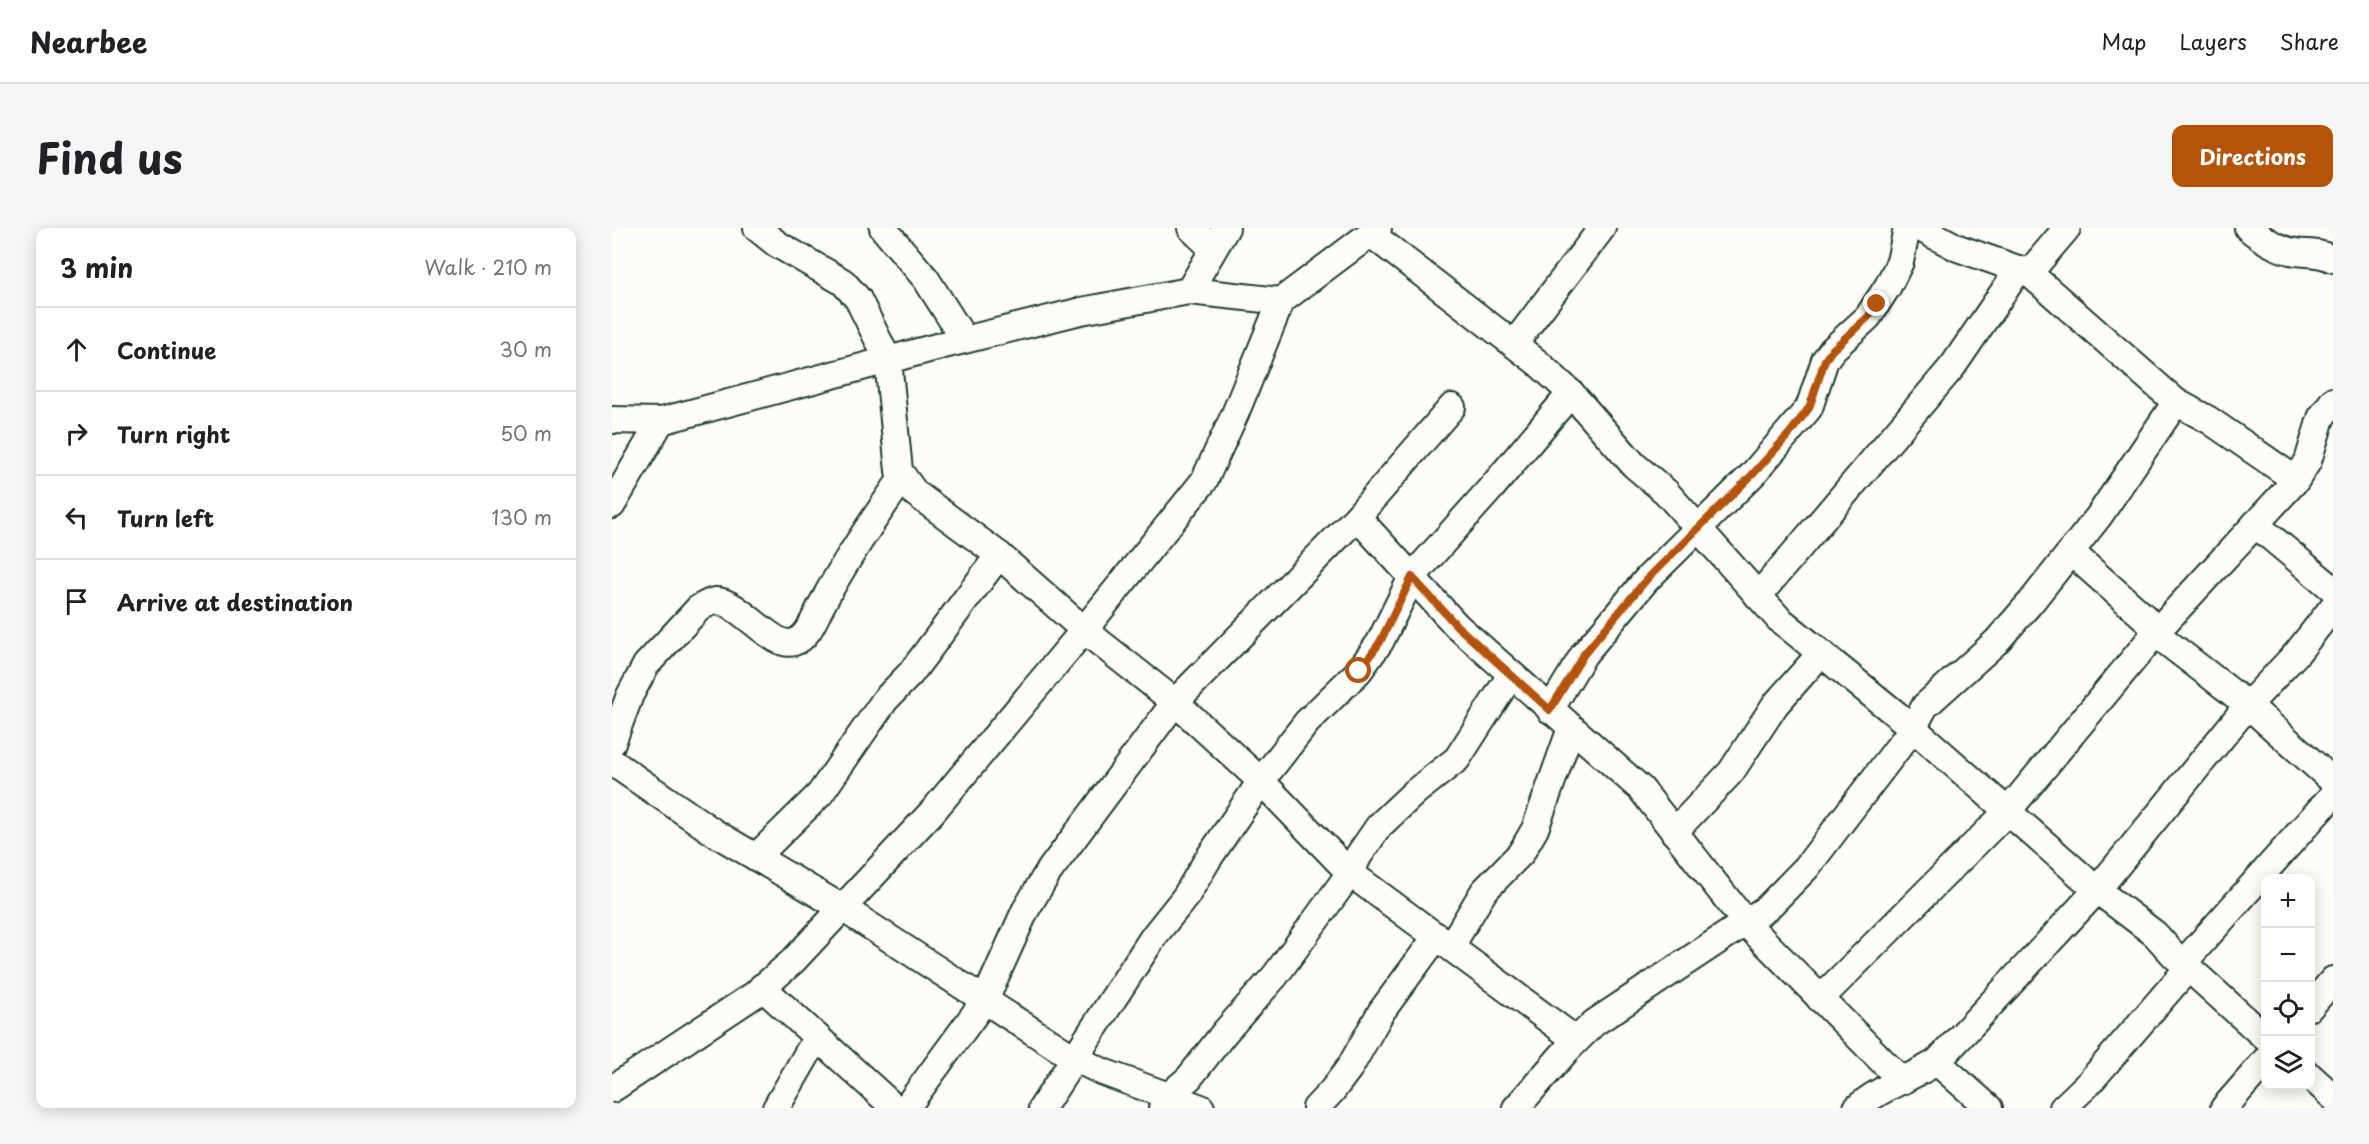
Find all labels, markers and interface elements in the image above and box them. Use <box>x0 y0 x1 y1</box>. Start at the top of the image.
text: Nearbee <box>30 20 147 63</box>
text: Map <box>2102 25 2146 57</box>
text: Layers <box>2179 25 2247 57</box>
text: Share <box>2280 25 2339 57</box>
text: Find us <box>36 125 183 188</box>
button: Directions <box>2172 125 2333 187</box>
text: 3 min <box>60 248 133 287</box>
text: Walk · 210 m <box>425 252 552 282</box>
route end <box>1863 290 1889 316</box>
icon: ahead <box>60 333 93 366</box>
text: Continue <box>117 333 216 366</box>
text: 30 m <box>499 334 552 364</box>
icon: right <box>60 417 93 450</box>
text: Turn right <box>117 417 230 450</box>
text: 50 m <box>500 418 552 448</box>
icon: left <box>60 501 93 534</box>
text: Turn left <box>117 501 214 534</box>
text: 130 m <box>492 502 552 532</box>
icon: arrive <box>60 585 93 618</box>
text: Arrive at destination <box>117 585 353 618</box>
route start <box>1345 657 1371 683</box>
map controls <box>2261 874 2315 1090</box>
button: + <box>2261 874 2315 928</box>
button: − <box>2261 928 2315 982</box>
button: locate <box>2261 982 2315 1036</box>
button: layers <box>2261 1036 2315 1090</box>

